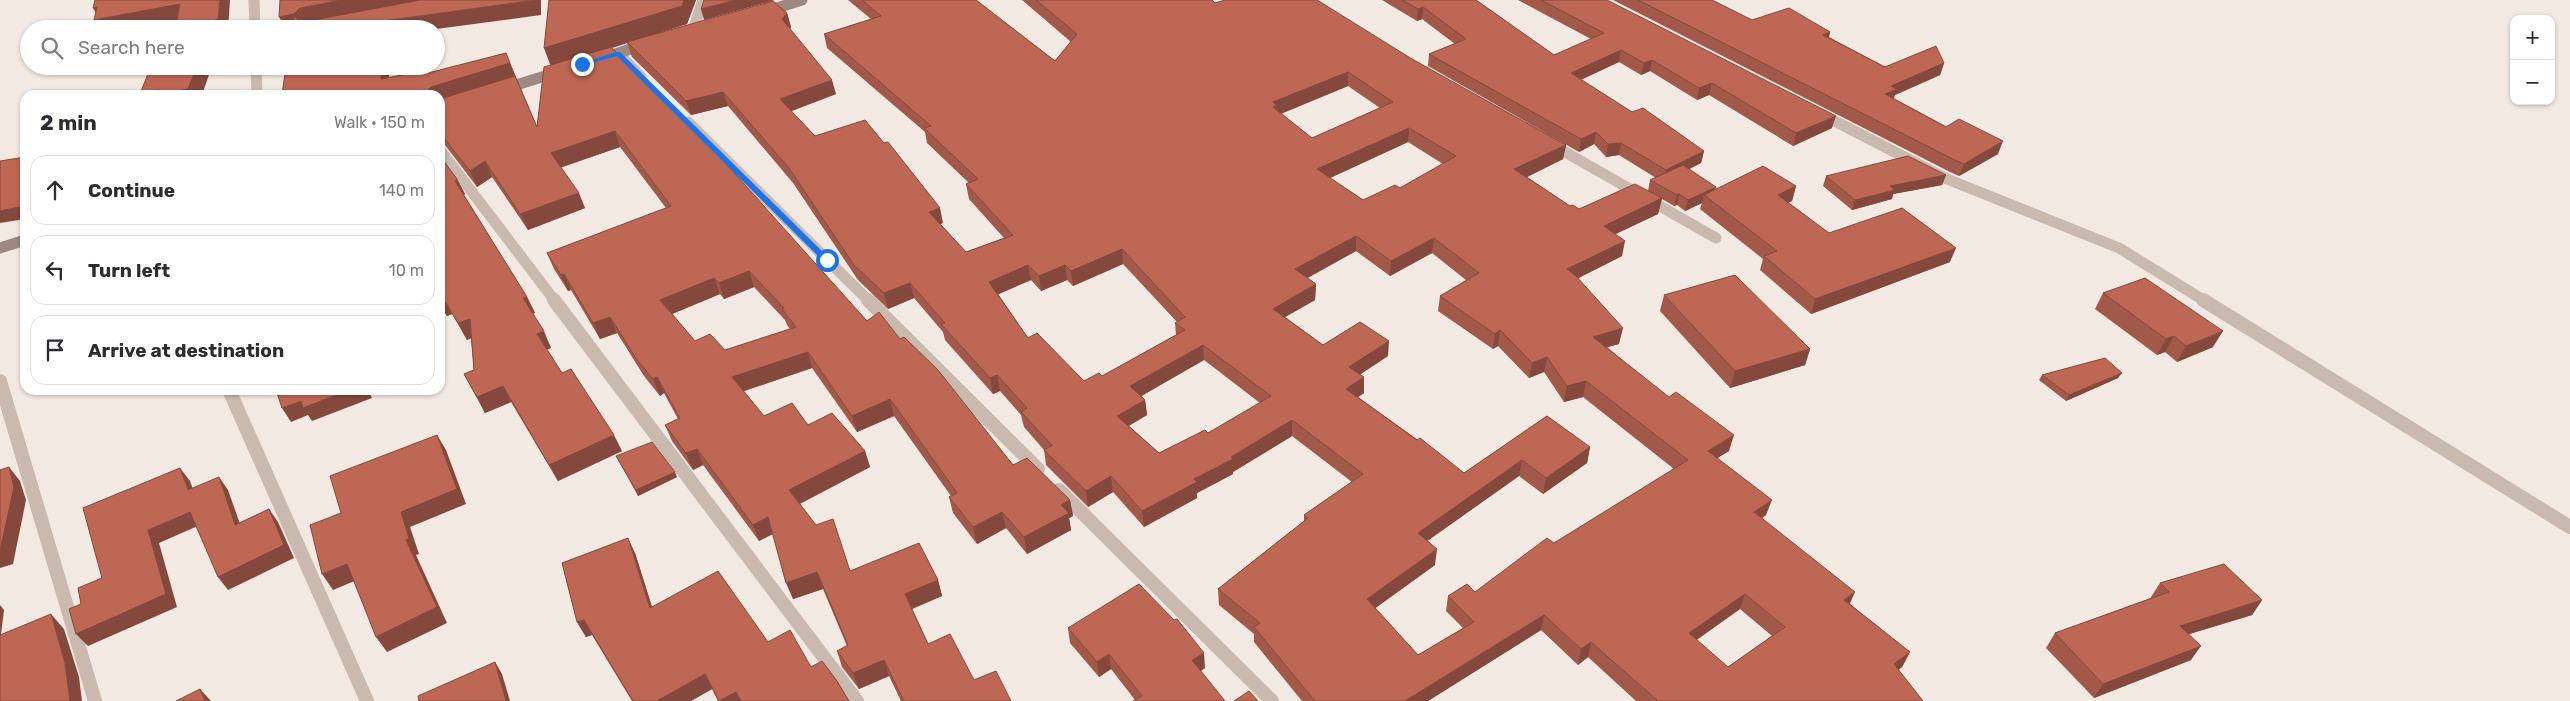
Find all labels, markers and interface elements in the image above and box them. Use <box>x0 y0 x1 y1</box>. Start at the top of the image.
map controls <box>2510 15 2555 105</box>
button: + <box>2510 15 2555 60</box>
search box <box>20 20 445 75</box>
icon: search <box>38 34 66 62</box>
text: Search here <box>78 36 185 59</box>
route end <box>571 53 594 76</box>
button: − <box>2510 60 2555 105</box>
text: 2 min <box>40 110 97 135</box>
text: Walk · 150 m <box>334 113 425 132</box>
icon: ahead <box>41 176 69 204</box>
text: Continue <box>88 179 175 202</box>
text: 140 m <box>379 181 424 200</box>
route start <box>816 249 839 272</box>
icon: left <box>41 256 69 284</box>
text: Turn left <box>88 259 170 282</box>
text: 10 m <box>389 261 424 280</box>
icon: arrive <box>41 336 69 364</box>
text: Arrive at destination <box>88 339 284 362</box>

